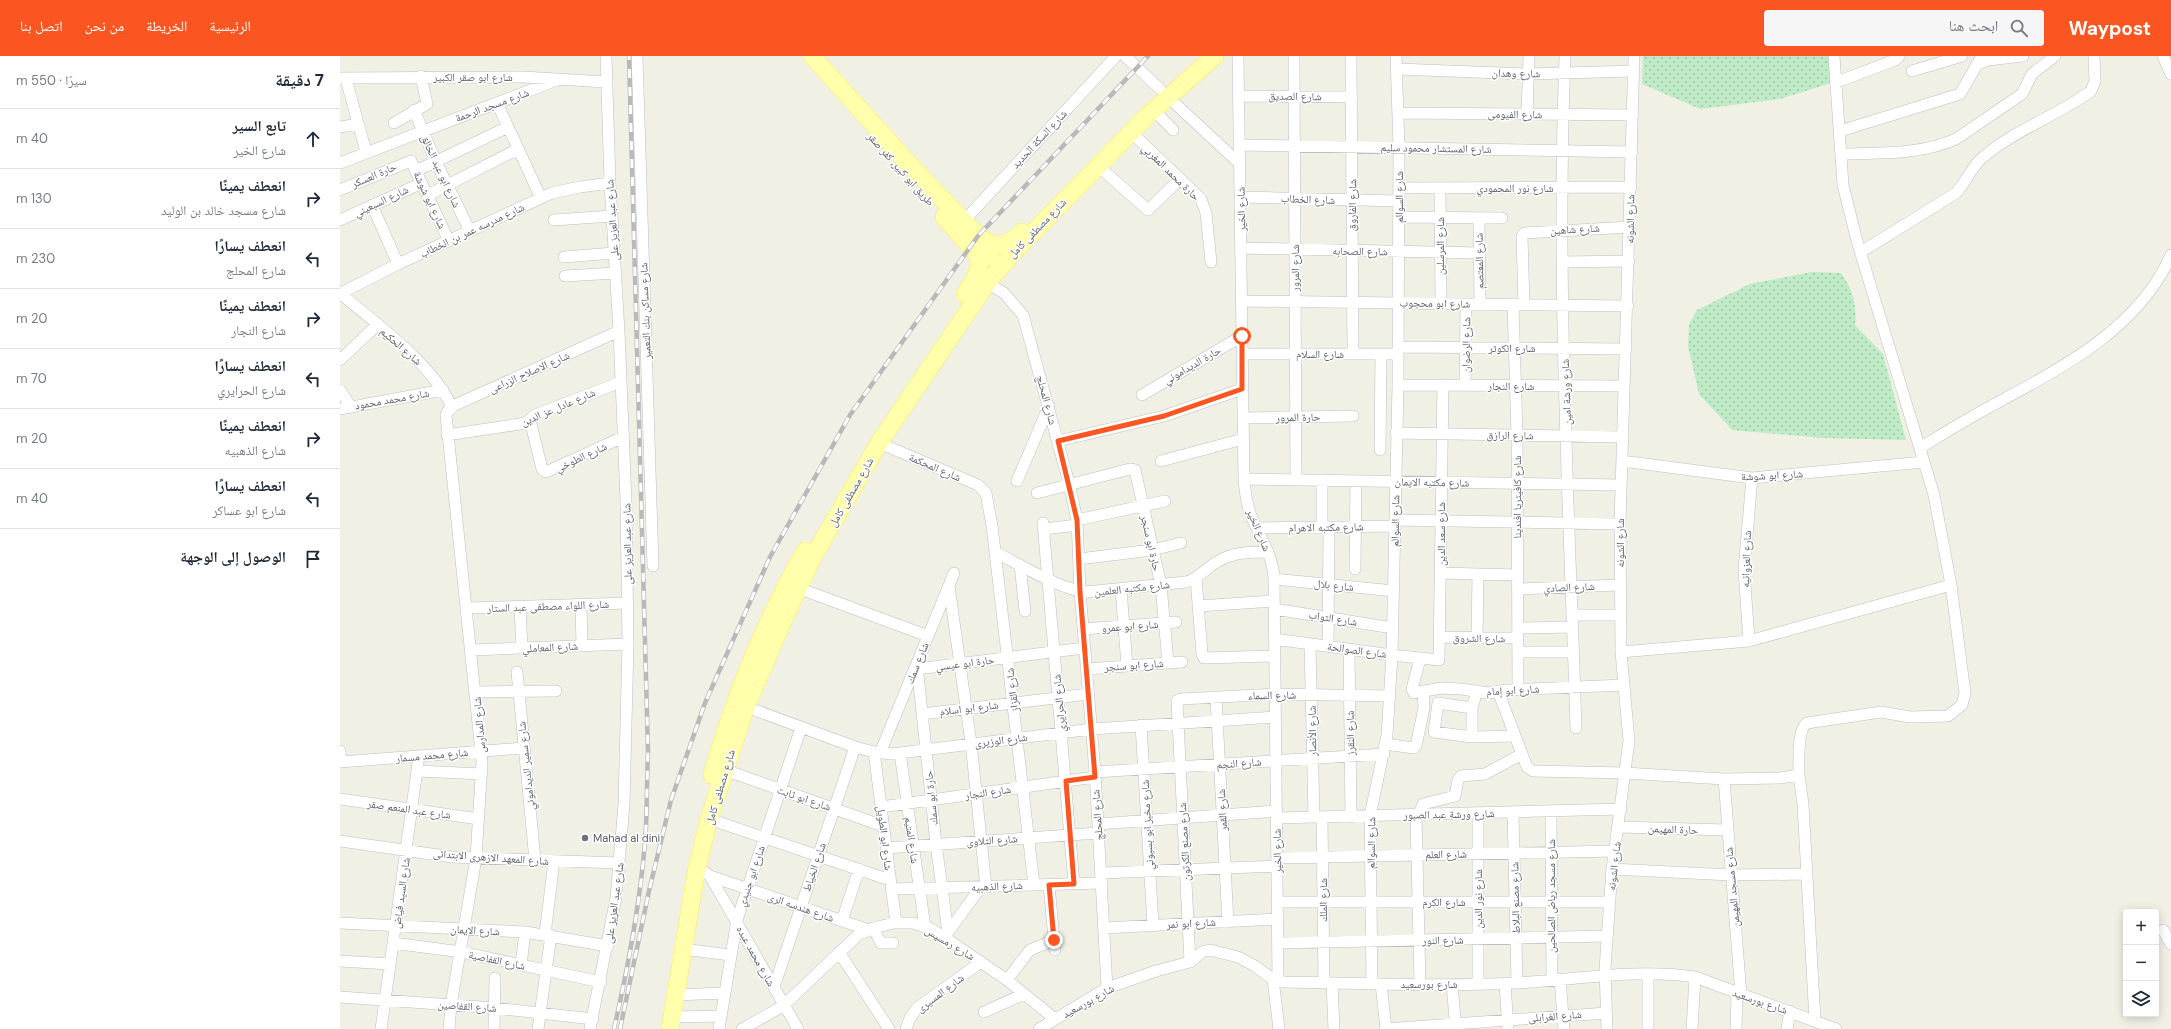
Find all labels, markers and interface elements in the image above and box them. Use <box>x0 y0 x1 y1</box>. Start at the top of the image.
search box <box>1764 10 2044 46</box>
text: ابحث هنا <box>1949 16 1998 36</box>
text: Waypost <box>2068 16 2151 41</box>
text: اتصل بنا <box>20 17 63 35</box>
text: من نحن <box>85 17 124 35</box>
text: الخريطة <box>146 17 187 35</box>
text: الرئيسية <box>209 17 251 35</box>
icon: search <box>2008 17 2030 39</box>
street label: شارع وهدان <box>1491 66 1541 80</box>
text: 7 دقيقة <box>275 69 324 91</box>
street label: شارع ابو صقر الكبير <box>432 70 513 84</box>
text: سيرًا · 550 m <box>16 72 87 89</box>
street label: شارع مسجد الرحمة <box>453 85 531 125</box>
street label: شارع الصديق <box>1268 89 1322 103</box>
street label: شارع السكة الحديد <box>1008 107 1070 171</box>
street label: شارع الفيومى <box>1488 107 1542 121</box>
text: تابع السير <box>232 116 286 136</box>
icon: ahead <box>302 128 324 150</box>
street label: طريق ابو كبير, كفر صقر <box>864 129 938 209</box>
text: 40 m <box>16 130 48 147</box>
street label: شارع ابو عبد الخالق <box>418 132 464 210</box>
street label: شارع المستشار محمود سليم <box>1380 140 1492 157</box>
street label: حارة محمد المغربي <box>1138 141 1203 205</box>
text: شارع الخير <box>233 142 286 159</box>
street label: حارة العسكر <box>348 159 399 191</box>
street label: شارع ابو شوشة <box>411 169 449 231</box>
street label: شارع السوالم <box>1392 171 1407 223</box>
text: انعطف يمينًا <box>219 176 286 196</box>
street label: شارع عبد العزيز على <box>602 179 622 261</box>
street label: شارع الفاروق <box>1345 179 1359 231</box>
street label: شارع نور المحمودي <box>1476 181 1554 197</box>
street label: شارع السبعيني <box>351 182 411 221</box>
street label: شارع الخير <box>1234 187 1248 232</box>
icon: right <box>302 188 324 210</box>
text: 130 m <box>16 190 52 207</box>
street label: شارع الخطاب <box>1281 191 1335 207</box>
street label: شارع الشونه <box>1623 194 1637 244</box>
street label: شارع مصطفى كامل <box>1005 195 1069 261</box>
street label: شارع مدرسه عمر بن الخطاب <box>417 200 527 260</box>
text: شارع مسجد خالد بن الوليد <box>161 202 286 219</box>
street label: شارع المرسلين <box>1433 217 1447 275</box>
street label: شارع شاهين <box>1550 221 1600 237</box>
street label: شارع المعتصم <box>1472 233 1487 289</box>
text: انعطف يسارًا <box>214 236 286 256</box>
street label: شارع المرور <box>1288 244 1302 293</box>
street label: شارع الصحابه <box>1332 244 1388 258</box>
icon: left <box>302 248 324 270</box>
text: 230 m <box>16 250 55 267</box>
text: شارع المحلج <box>226 262 286 279</box>
street label: شارع مساكن بنك التعمير <box>636 263 654 360</box>
street label: شارع ابو محجوب <box>1399 295 1471 311</box>
text: انعطف يمينًا <box>219 296 286 316</box>
icon: right <box>302 308 324 330</box>
text: 20 m <box>16 310 47 327</box>
street label: شارع الرضوان <box>1459 317 1473 373</box>
text: شارع النجار <box>231 322 286 339</box>
street label: شارع الحكيم <box>377 324 425 369</box>
route start <box>1233 327 1251 345</box>
street label: شارع الكوثر <box>1487 341 1536 355</box>
street label: حارة الديداموني <box>1161 343 1224 389</box>
street label: شارع السلام <box>1296 347 1344 361</box>
street label: شارع الاصلاح الزراعى <box>486 348 572 396</box>
text: انعطف يسارًا <box>214 356 286 376</box>
street label: شارع ورشة امين <box>1558 359 1574 425</box>
icon: left <box>302 368 324 390</box>
text: 70 m <box>16 370 47 387</box>
street label: شارع المحلج <box>1034 374 1060 426</box>
street label: شارع النجار <box>1487 379 1534 393</box>
text: شارع الحرايري <box>217 382 286 399</box>
street label: شارع عادل عز الدين <box>519 385 597 429</box>
street label: شارع محمد محمود <box>354 386 430 412</box>
street label: حارة المرور <box>1274 410 1321 424</box>
text: انعطف يمينًا <box>219 416 286 436</box>
icon: right <box>302 428 324 450</box>
street label: شارع الرازق <box>1486 428 1534 442</box>
text: 20 m <box>16 430 47 447</box>
street label: شارع الطوخي <box>553 439 610 477</box>
text: شارع الذهبيه <box>225 442 286 459</box>
street label: شارع المحكمة <box>907 450 963 484</box>
street label: شارع مصطفى كامل <box>825 455 877 529</box>
street label: شارع كافيتريا افندينا <box>1510 455 1524 539</box>
street label: شارع ابو شوشة <box>1741 466 1803 484</box>
street label: شارع مكتبه الايمان <box>1394 474 1470 490</box>
text: انعطف يسارًا <box>214 476 286 496</box>
icon: left <box>302 488 324 510</box>
text: 40 m <box>16 490 48 507</box>
street label: شارع السوالم <box>1388 495 1403 547</box>
text: شارع ابو عساكر <box>212 502 286 519</box>
street label: شارع سعد الدين <box>1434 502 1448 566</box>
street label: شارع عبد العزيز على <box>619 503 635 585</box>
street label: شارع الخير <box>1243 506 1274 553</box>
street label: حارة ابو سنجر <box>1137 512 1164 573</box>
street label: شارع الشونه <box>1613 518 1627 568</box>
street label: شارع مكتبه الاهرام <box>1288 519 1364 535</box>
street label: شارع العزوانيه <box>1738 530 1754 588</box>
text: الوصول إلى الوجهة <box>180 547 286 567</box>
icon: arrive <box>302 548 324 570</box>
street label: شارع بلال <box>1313 576 1355 594</box>
street label: شارع مكتبه العلمين <box>1093 577 1171 599</box>
street label: شارع الصادي <box>1543 579 1595 597</box>
street label: شارع اللواء مصطفى عبد الستار <box>486 597 609 615</box>
street label: شارع التواب <box>1308 607 1358 629</box>
street label: شارع ابو عمرو <box>1101 617 1159 635</box>
street label: شارع الشروق <box>1452 631 1506 645</box>
street label: شارع المعاملي <box>522 639 578 657</box>
street label: شارع الصوالحة <box>1326 639 1388 661</box>
street label: شارع سمك <box>902 640 932 686</box>
street label: حارة ابو عيسي <box>935 652 996 675</box>
street label: شارع ابو سنجر <box>1103 656 1164 674</box>
street label: شارع القزاز <box>1002 667 1022 714</box>
street label: شارع الحرايري <box>1049 673 1070 733</box>
street label: شارع ابو إمام <box>1486 682 1540 699</box>
street label: شارع السماء <box>1248 688 1296 702</box>
street label: شارع المدارس <box>470 696 488 754</box>
street label: شارع ابو اسلام <box>939 697 999 719</box>
street label: شارع الأنصار <box>1305 705 1319 758</box>
street label: شارع النقرز <box>1343 710 1357 757</box>
street label: شارع سمير الديداموني <box>514 721 539 811</box>
street label: شارع الوزيرى <box>974 730 1028 750</box>
street label: شارع محمد مسمار <box>394 745 469 765</box>
street label: شارع مصطفى كامل <box>702 748 738 826</box>
street label: شارع النجم <box>1216 754 1262 773</box>
street label: حارة ابو سمك <box>921 770 941 826</box>
street label: شارع مخبز ابو بسيوني <box>1138 779 1158 871</box>
street label: شارع ابو ثابت <box>775 782 833 814</box>
street label: شارع النجار <box>963 782 1012 802</box>
street label: شارع المحلج <box>1088 789 1106 841</box>
street label: شارع القمر <box>1214 789 1230 832</box>
street label: شارع عبد المنعم صقر <box>365 796 452 823</box>
street label: شارع مصنع الكرتون <box>1175 802 1193 882</box>
street label: شارع ابو الطويل <box>874 805 896 871</box>
street label: شارع ورشة عبد الصبور <box>1402 806 1495 822</box>
street label: شارع المتيم <box>901 816 922 864</box>
street label: شارع السوالم <box>1364 817 1379 869</box>
street label: حارة المهيمن <box>1648 821 1698 837</box>
street label: شارع الخير <box>1270 829 1284 874</box>
place label: Mahad al dini <box>593 831 660 845</box>
street label: شارع التلاوى <box>966 831 1018 849</box>
marker: Mahad al dini <box>580 833 590 843</box>
street label: شارع مسجد رياض الصالحين <box>1544 839 1558 953</box>
street label: شارع الخياط <box>799 840 829 894</box>
street label: شارع الشونه <box>1604 841 1624 891</box>
street label: شارع ابو جنيدي <box>734 844 770 909</box>
street label: شارع المعهد الازهرى الابتدائى <box>433 846 549 868</box>
street label: شارع مسجد المهيمن <box>1722 846 1742 928</box>
street label: شارع العلم <box>1425 847 1467 862</box>
street label: شارع السيد فياض <box>389 857 413 929</box>
street label: شارع عبد العزيز على <box>601 862 627 944</box>
street label: شارع مصنع البلاط <box>1507 862 1523 934</box>
street label: شارع نور الدين <box>1471 869 1485 929</box>
street label: شارع الذهبيه <box>971 878 1023 894</box>
street label: شارع الملك <box>1316 878 1330 922</box>
street label: شارع هندسه الرى <box>766 889 836 925</box>
street label: شارع الكرم <box>1422 895 1466 909</box>
map controls <box>2123 909 2159 1017</box>
button: + <box>2123 909 2159 945</box>
street label: شارع ابو نمر <box>1165 915 1216 931</box>
street label: شارع الايمان <box>450 922 500 938</box>
street label: شارع محمد عبده <box>734 923 778 989</box>
street label: شارع رمسيس <box>923 923 977 963</box>
route end <box>1045 931 1063 949</box>
street label: شارع النور <box>1421 933 1464 947</box>
button: − <box>2123 945 2159 981</box>
street label: شارع القفاصية <box>467 947 527 973</box>
street label: شارع المسيرى <box>913 971 967 1015</box>
street label: شارع بورسعيد <box>1400 977 1458 991</box>
street label: شارع بورسعيد <box>1060 981 1116 1021</box>
button: layers <box>2123 981 2159 1017</box>
street label: شارع بورسعيد <box>1731 985 1789 1017</box>
street label: شارع القفاصين <box>437 997 497 1015</box>
street label: شارع الغرابلى <box>1528 1007 1582 1025</box>

